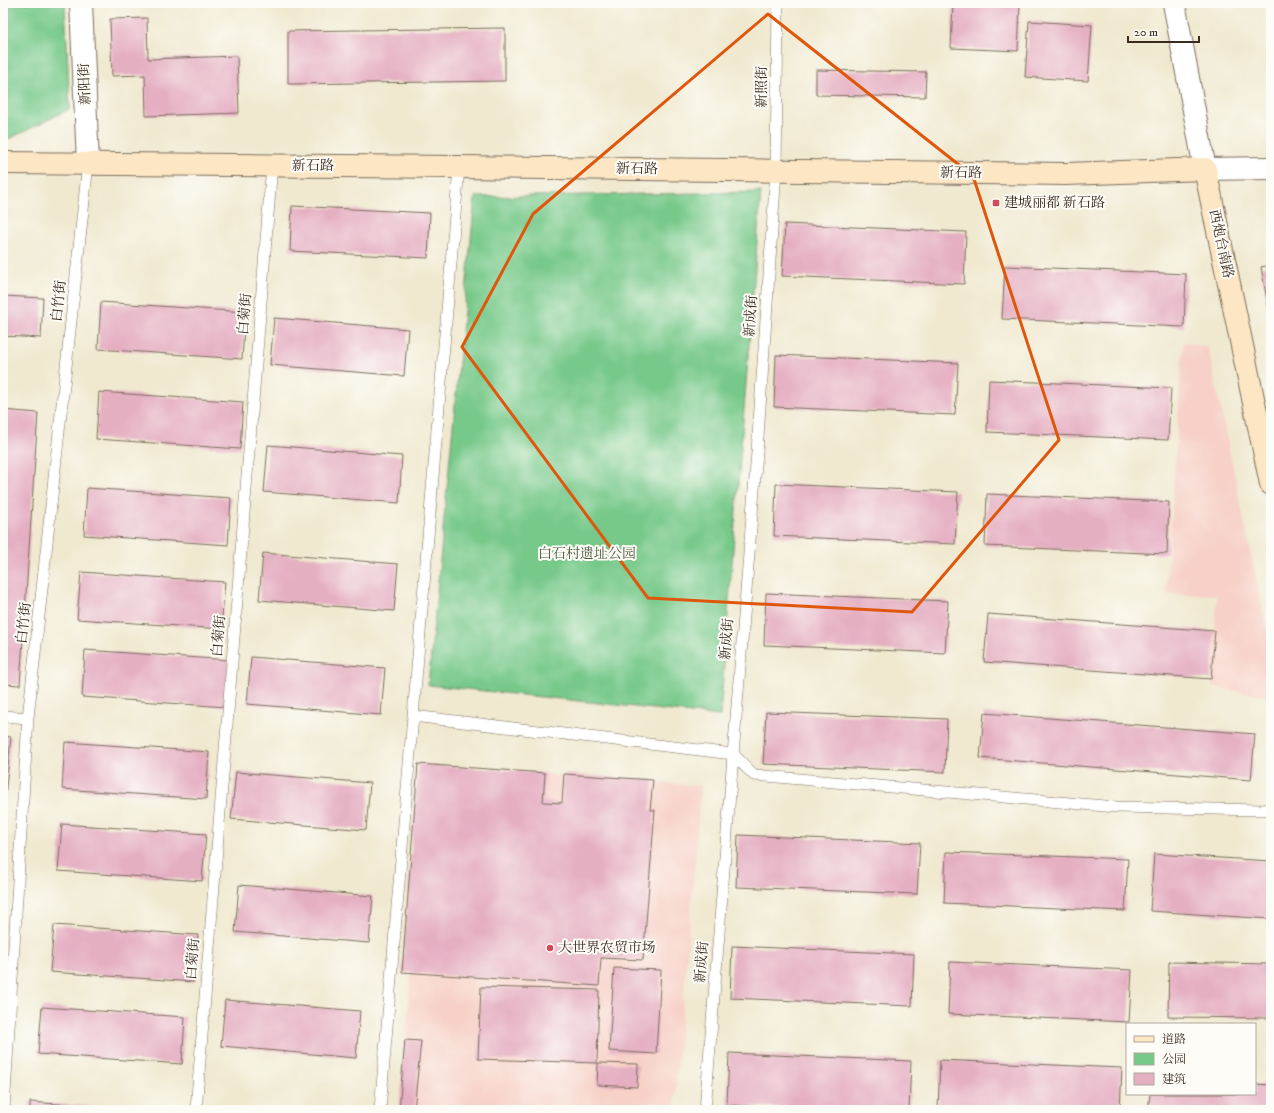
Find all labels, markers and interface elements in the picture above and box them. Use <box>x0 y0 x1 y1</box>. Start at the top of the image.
scale bar <box>1128 18 1199 44</box>
text: 20 m <box>1134 25 1158 40</box>
street label: 新阳街 <box>75 63 95 105</box>
street label: 新照街 <box>753 66 771 108</box>
street label: 新石路 <box>292 157 334 175</box>
street label: 新石路 <box>616 160 658 178</box>
street label: 新石路 <box>940 164 982 182</box>
place label: 建城丽都 新石路 <box>1004 194 1105 212</box>
marker: 建城丽都 新石路 <box>991 198 1001 208</box>
street label: 西炮台南路 <box>1205 208 1237 280</box>
street label: 白竹街 <box>48 279 70 323</box>
street label: 白菊街 <box>234 292 256 336</box>
street label: 新成街 <box>741 294 761 338</box>
park label: 白石村遗址公园 <box>538 545 636 563</box>
street label: 白竹街 <box>13 601 35 645</box>
street label: 白菊街 <box>208 614 230 658</box>
street label: 新成街 <box>716 617 738 661</box>
street label: 白菊街 <box>182 937 204 981</box>
place label: 大世界农贸市场 <box>558 939 656 957</box>
street label: 新成街 <box>691 940 713 984</box>
marker: 大世界农贸市场 <box>545 943 555 953</box>
legend <box>1126 1023 1256 1095</box>
text: 道路 <box>1162 1032 1186 1047</box>
text: 公园 <box>1162 1052 1186 1067</box>
text: 建筑 <box>1162 1072 1186 1087</box>

